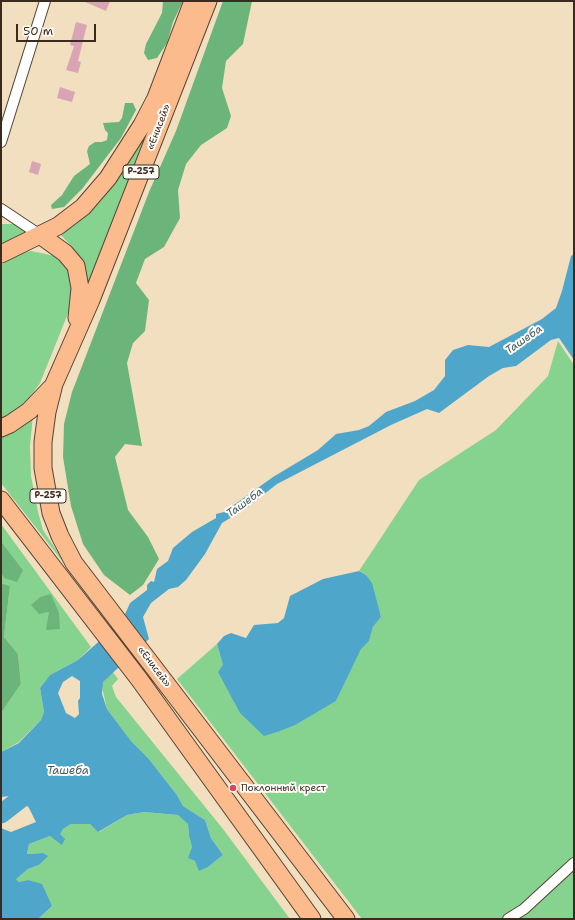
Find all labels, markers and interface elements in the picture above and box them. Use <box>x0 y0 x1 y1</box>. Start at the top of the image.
scale bar <box>18 16 98 42</box>
text: 50 m <box>23 23 53 39</box>
street label: «Енисей» <box>145 103 173 151</box>
road number: Р-257 <box>123 165 159 179</box>
water label: Ташеба <box>503 323 545 357</box>
water label: Ташеба <box>224 485 266 521</box>
road number: Р-257 <box>30 489 66 503</box>
street label: «Енисей» <box>135 644 173 690</box>
water label: Ташеба <box>47 764 89 778</box>
place label: Поклонный крест <box>241 782 326 794</box>
marker: Поклонный крест <box>228 783 238 793</box>

